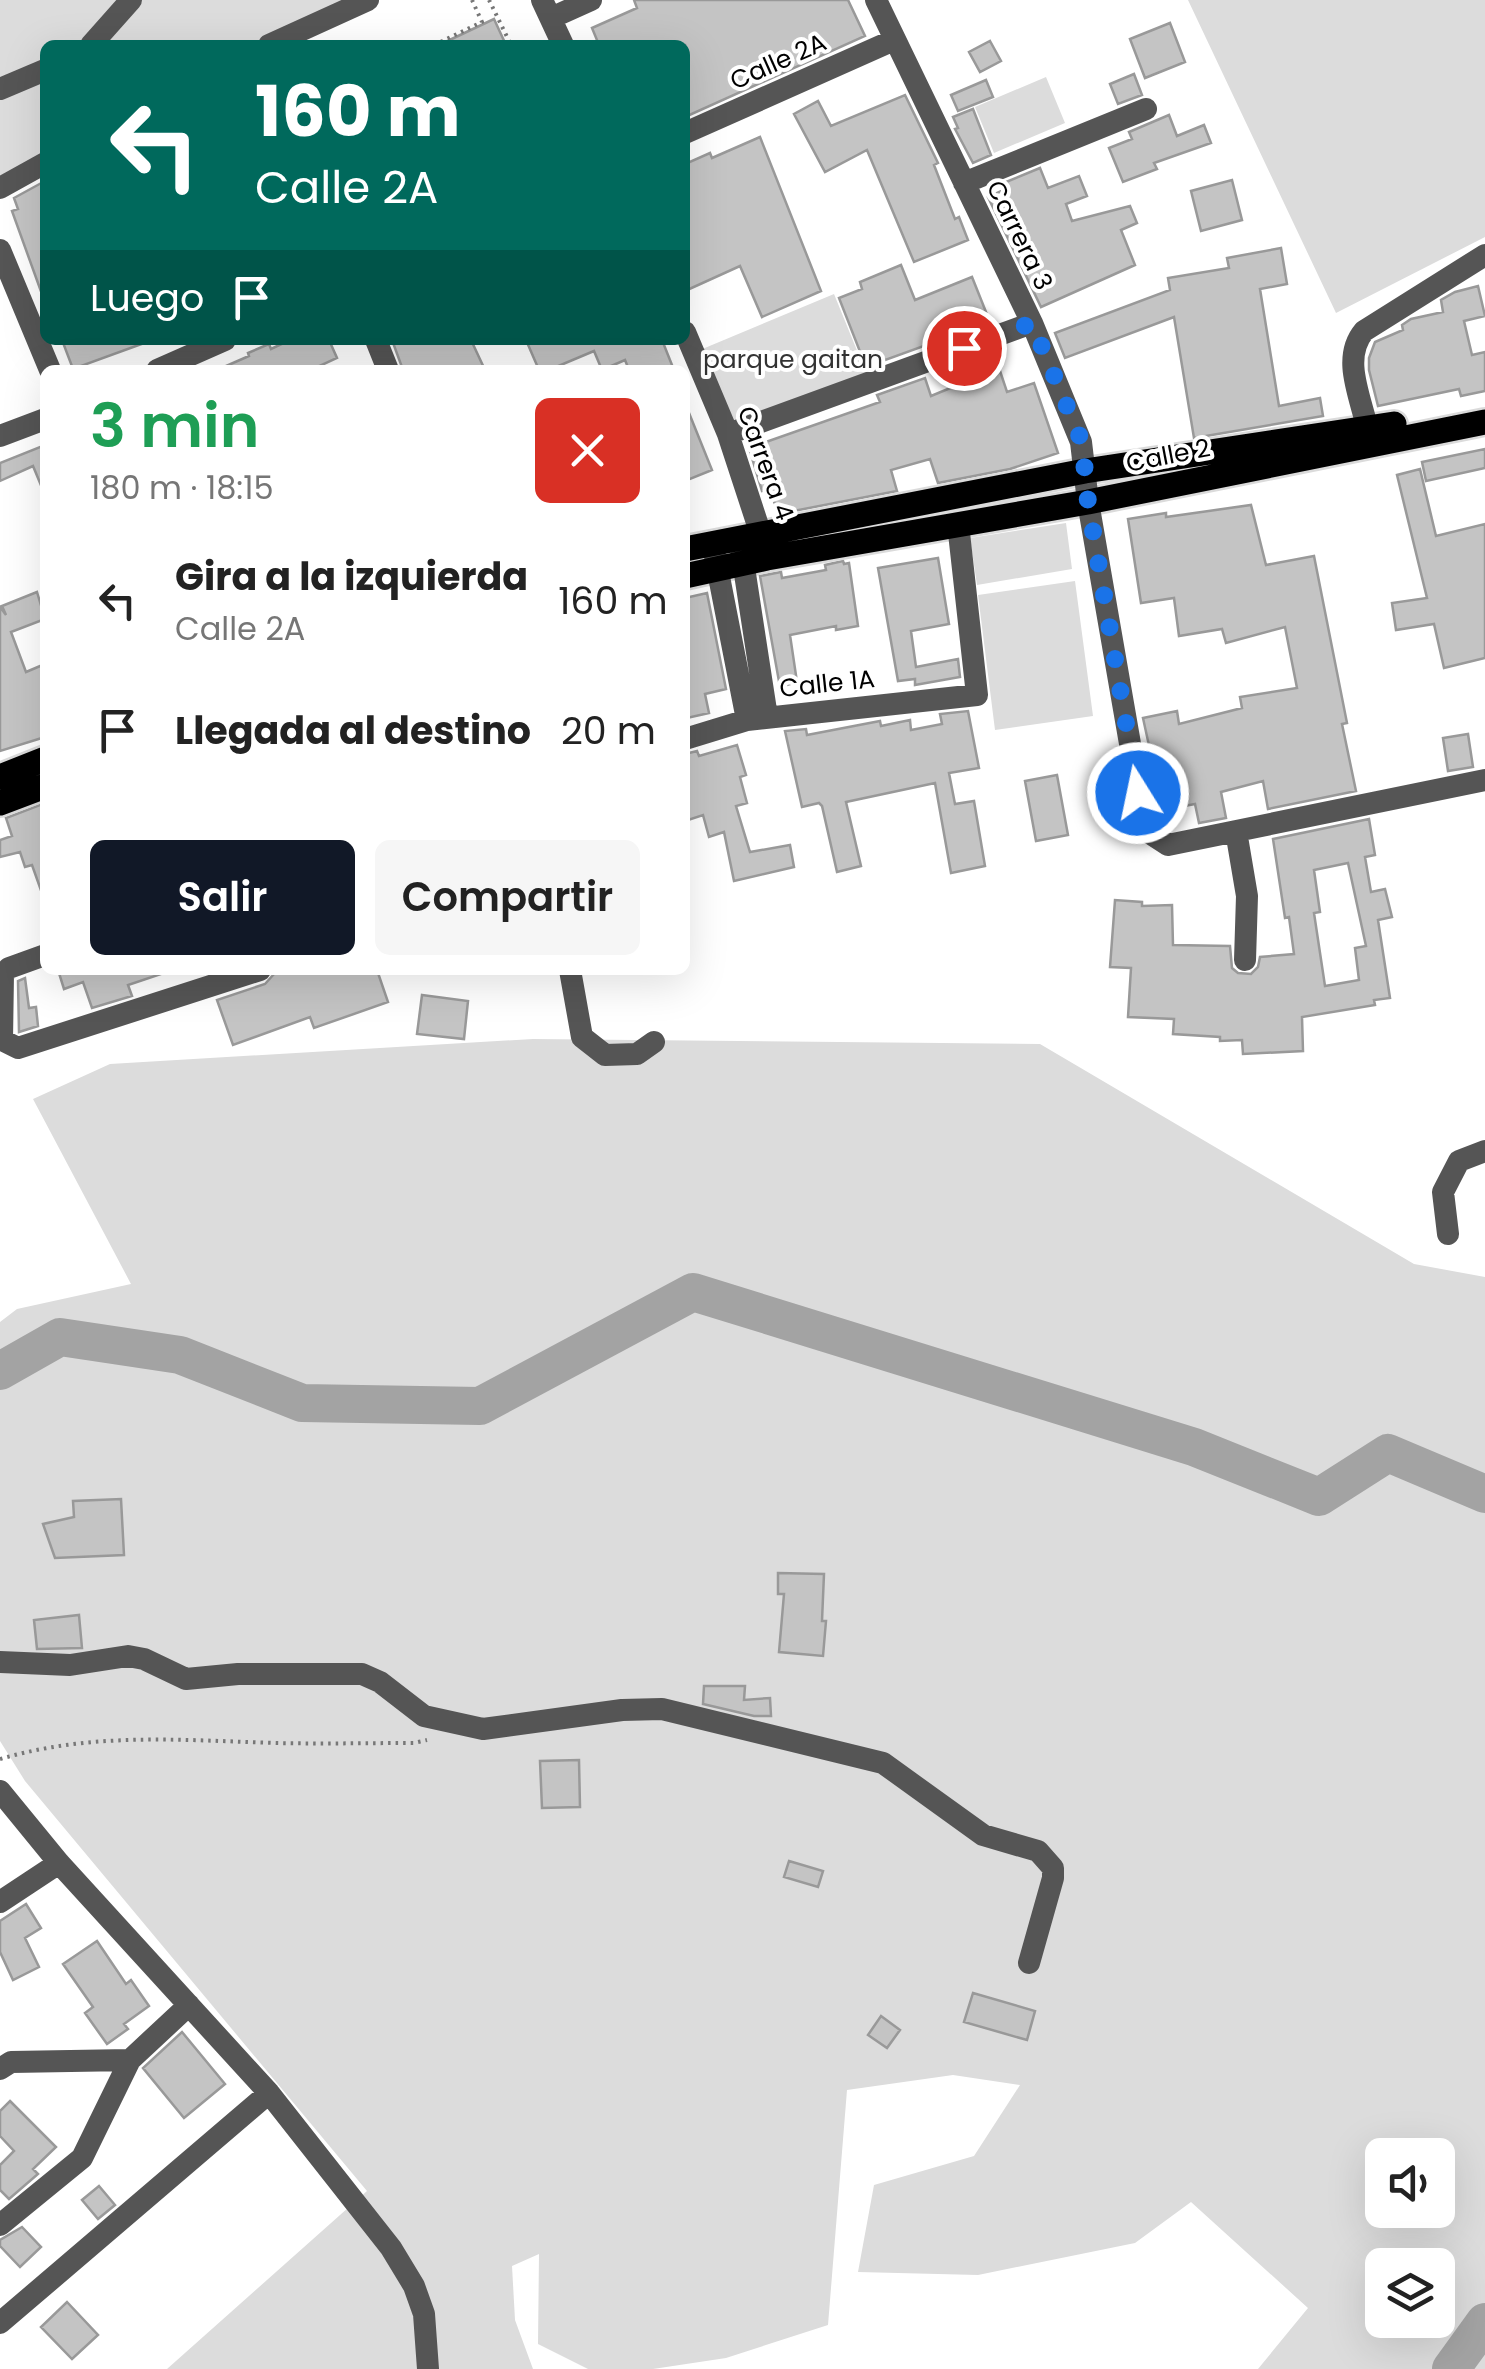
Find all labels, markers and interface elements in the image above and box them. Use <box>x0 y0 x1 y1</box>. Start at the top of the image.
street label: Calle 2A <box>725 25 832 98</box>
text: 160 m <box>255 62 461 161</box>
icon: left <box>90 80 220 210</box>
text: Calle 2A <box>255 156 438 219</box>
street label: Carrera 3 <box>978 175 1061 296</box>
icon: arrive <box>224 270 279 325</box>
text: Luego <box>90 271 204 324</box>
pin <box>922 306 1007 391</box>
icon: arrive <box>937 321 992 376</box>
park label: parque gaitan <box>703 342 883 377</box>
text: 3 min <box>90 384 259 468</box>
button: close <box>535 398 640 503</box>
street label: Carrera 4 <box>729 401 802 525</box>
street label: Calle 2 <box>1123 430 1213 481</box>
text: 180 m · 18:15 <box>90 465 274 510</box>
text: Gira a la izquierda <box>175 550 528 603</box>
icon: left <box>90 573 145 628</box>
text: 160 m <box>558 574 668 627</box>
text: Calle 2A <box>175 606 305 651</box>
street label: Calle 1A <box>778 661 877 706</box>
icon: arrive <box>90 703 145 758</box>
text: Llegada al destino <box>175 704 531 757</box>
text: 20 m <box>561 704 656 757</box>
position arrow <box>1086 741 1190 845</box>
button: Salir <box>90 840 355 955</box>
button: Compartir <box>375 840 640 955</box>
map controls <box>1365 2138 1455 2338</box>
button: sound <box>1365 2138 1455 2228</box>
button: layers <box>1365 2248 1455 2338</box>

